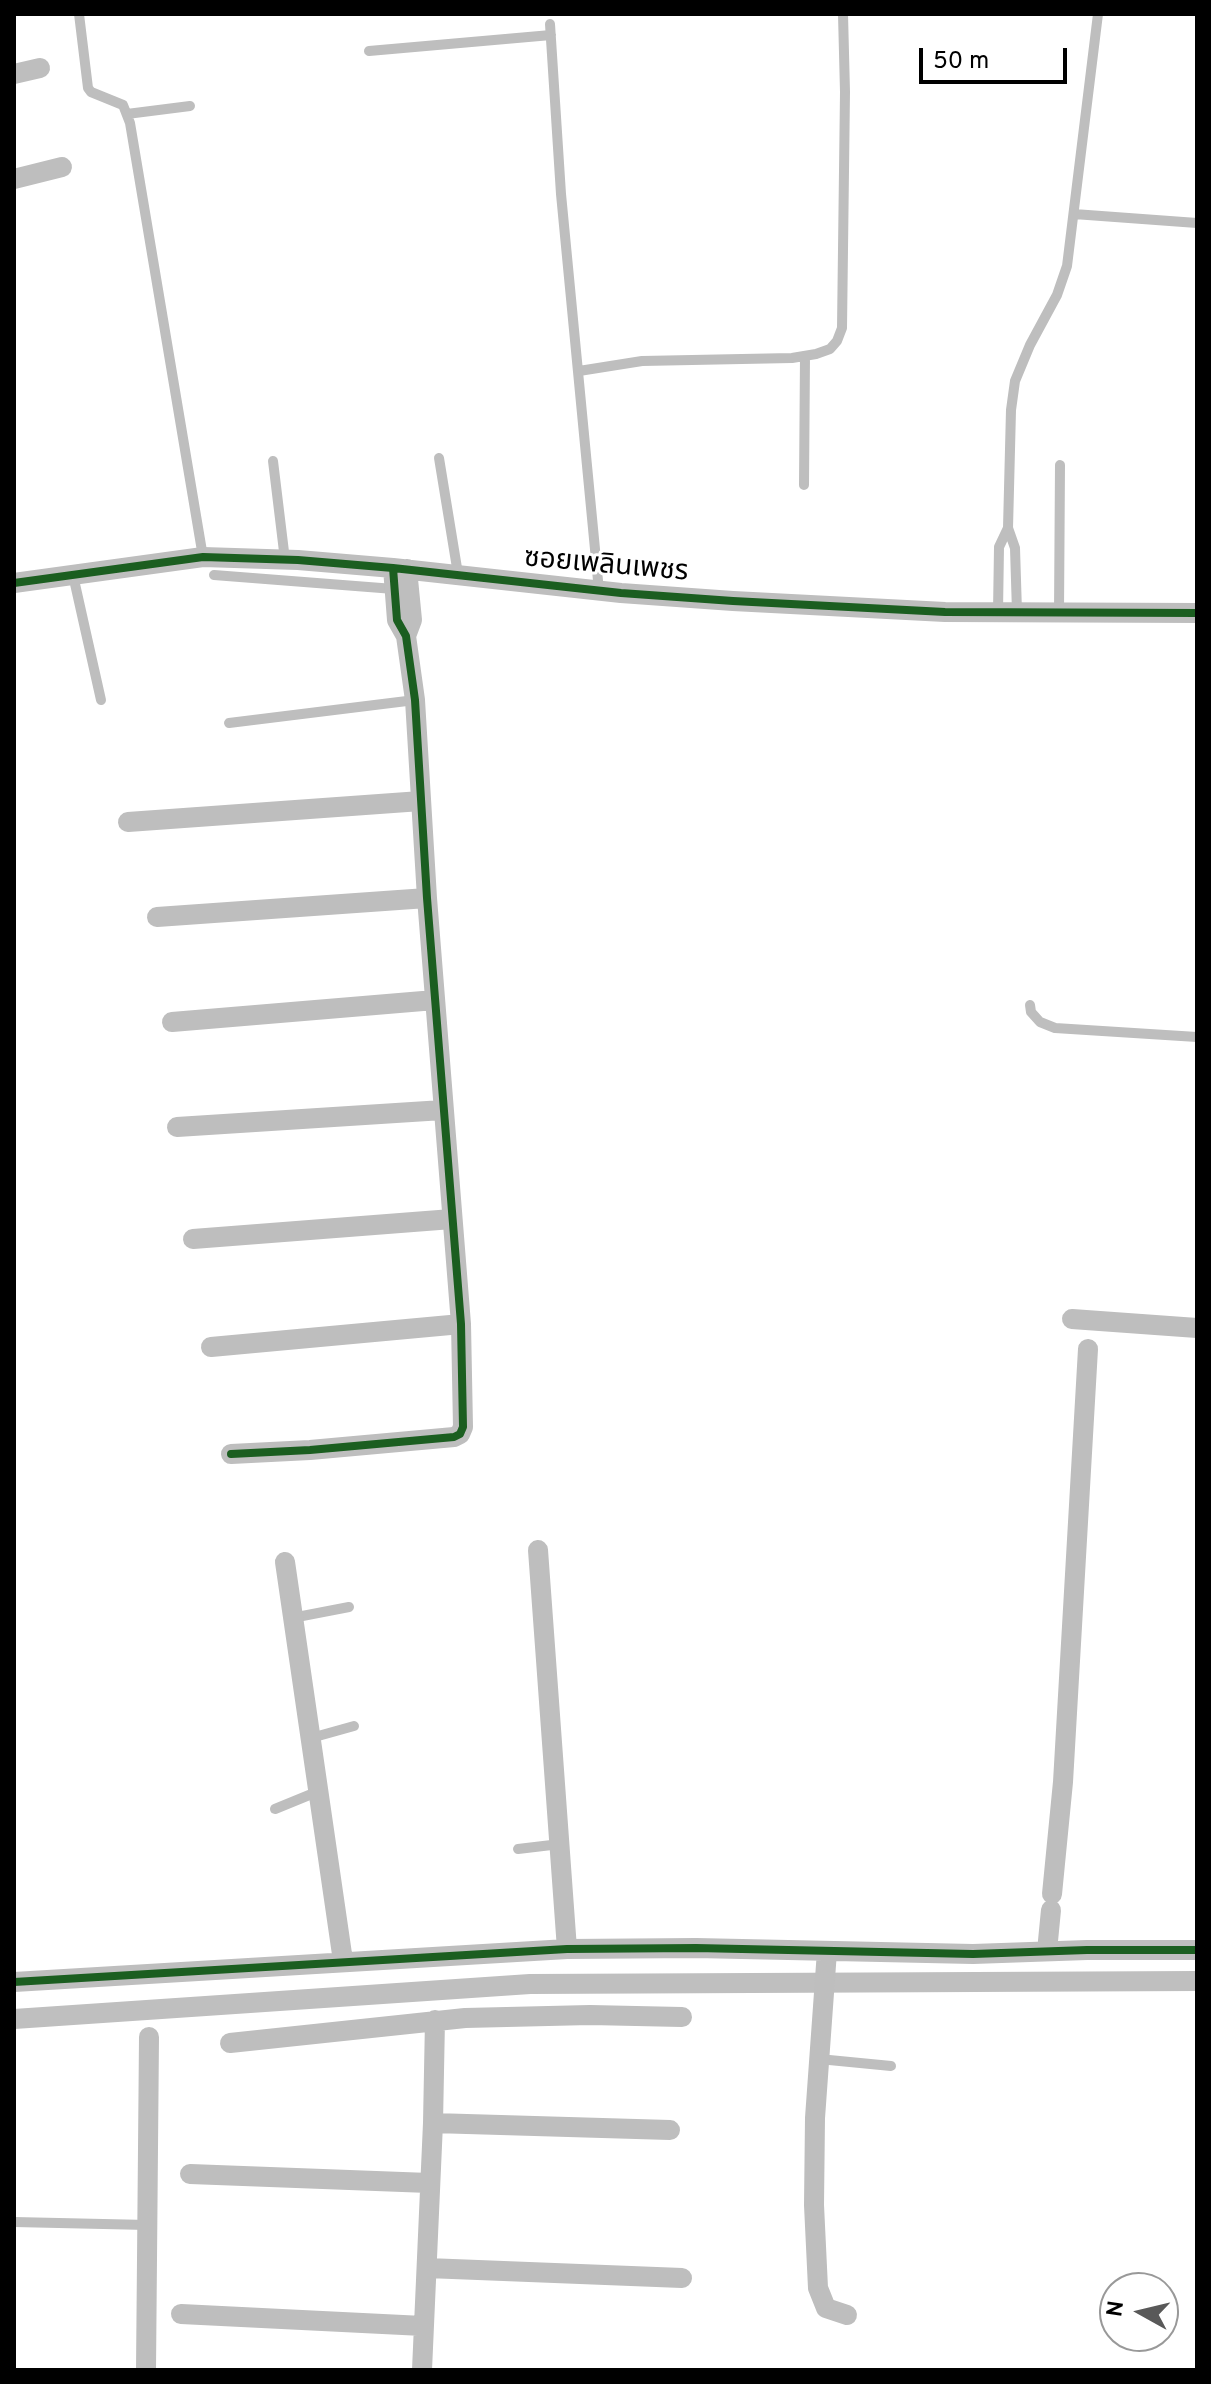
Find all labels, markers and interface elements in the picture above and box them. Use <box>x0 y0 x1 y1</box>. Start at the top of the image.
scale bar <box>923 32 1071 82</box>
text: 50 m <box>933 47 989 77</box>
street label: ซอยเพลินเพชร <box>522 543 690 591</box>
north arrow <box>1099 2272 1179 2352</box>
text: N <box>1102 2299 1131 2319</box>

